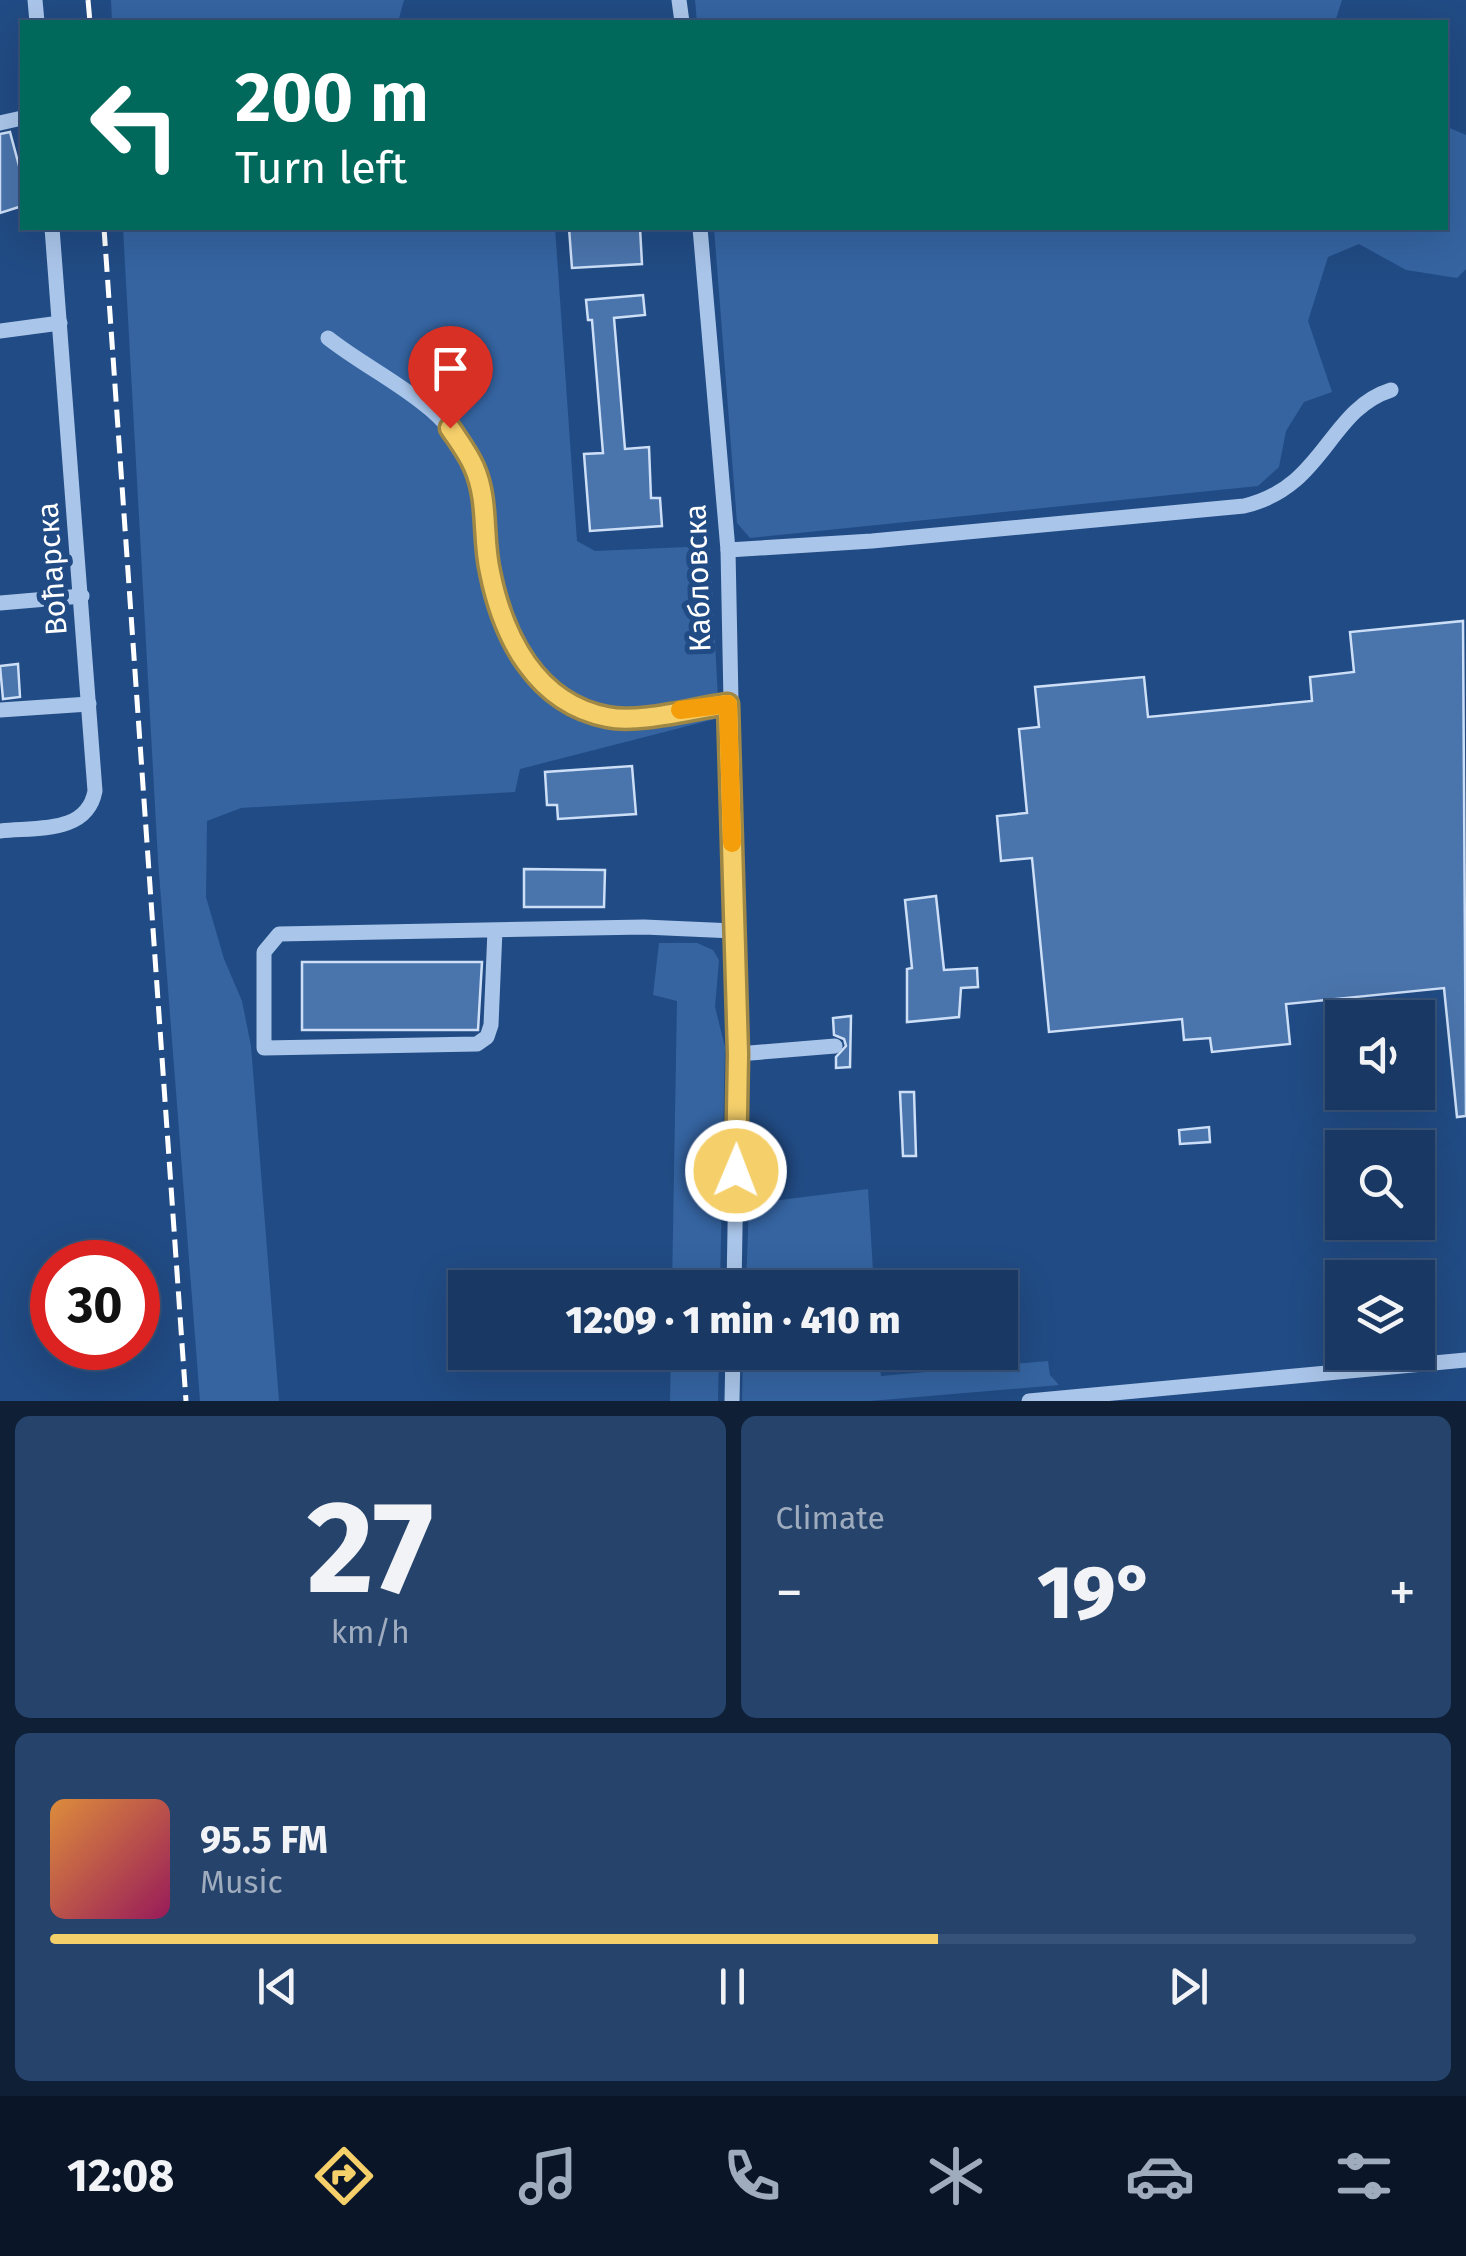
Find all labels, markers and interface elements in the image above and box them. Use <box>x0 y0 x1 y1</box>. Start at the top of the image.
text: 200 m <box>235 56 429 140</box>
icon: left <box>70 60 200 190</box>
text: Turn left <box>235 141 407 195</box>
pin <box>408 326 493 429</box>
icon: arrive <box>423 341 478 396</box>
street label: Воћарска <box>29 501 75 637</box>
street label: Кабловска <box>677 503 719 653</box>
map controls <box>1325 1000 1435 1370</box>
button: sound <box>1325 1000 1435 1110</box>
position arrow <box>684 1119 788 1223</box>
button: search <box>1325 1130 1435 1240</box>
speed limit sign: 30 <box>30 1240 160 1370</box>
button: layers <box>1325 1260 1435 1370</box>
text: 12:09 · 1 min · 410 m <box>565 1297 901 1343</box>
text: 27 <box>307 1470 434 1626</box>
text: Climate <box>776 1499 885 1537</box>
text: 19° <box>1037 1548 1154 1638</box>
text: − <box>776 1560 803 1626</box>
text: + <box>1389 1560 1416 1626</box>
text: km/h <box>331 1613 410 1651</box>
text: 95.5 FM <box>200 1817 328 1863</box>
text: Music <box>200 1863 283 1901</box>
icon: previous <box>250 1959 305 2014</box>
icon: pause <box>705 1959 760 2014</box>
icon: next <box>1161 1959 1216 2014</box>
icon: directions <box>309 2141 379 2211</box>
icon: music <box>513 2141 583 2211</box>
icon: phone <box>717 2141 787 2211</box>
icon: climate <box>921 2141 991 2211</box>
icon: car <box>1125 2141 1195 2211</box>
icon: filters <box>1329 2141 1399 2211</box>
text: 12:08 <box>67 2149 174 2203</box>

